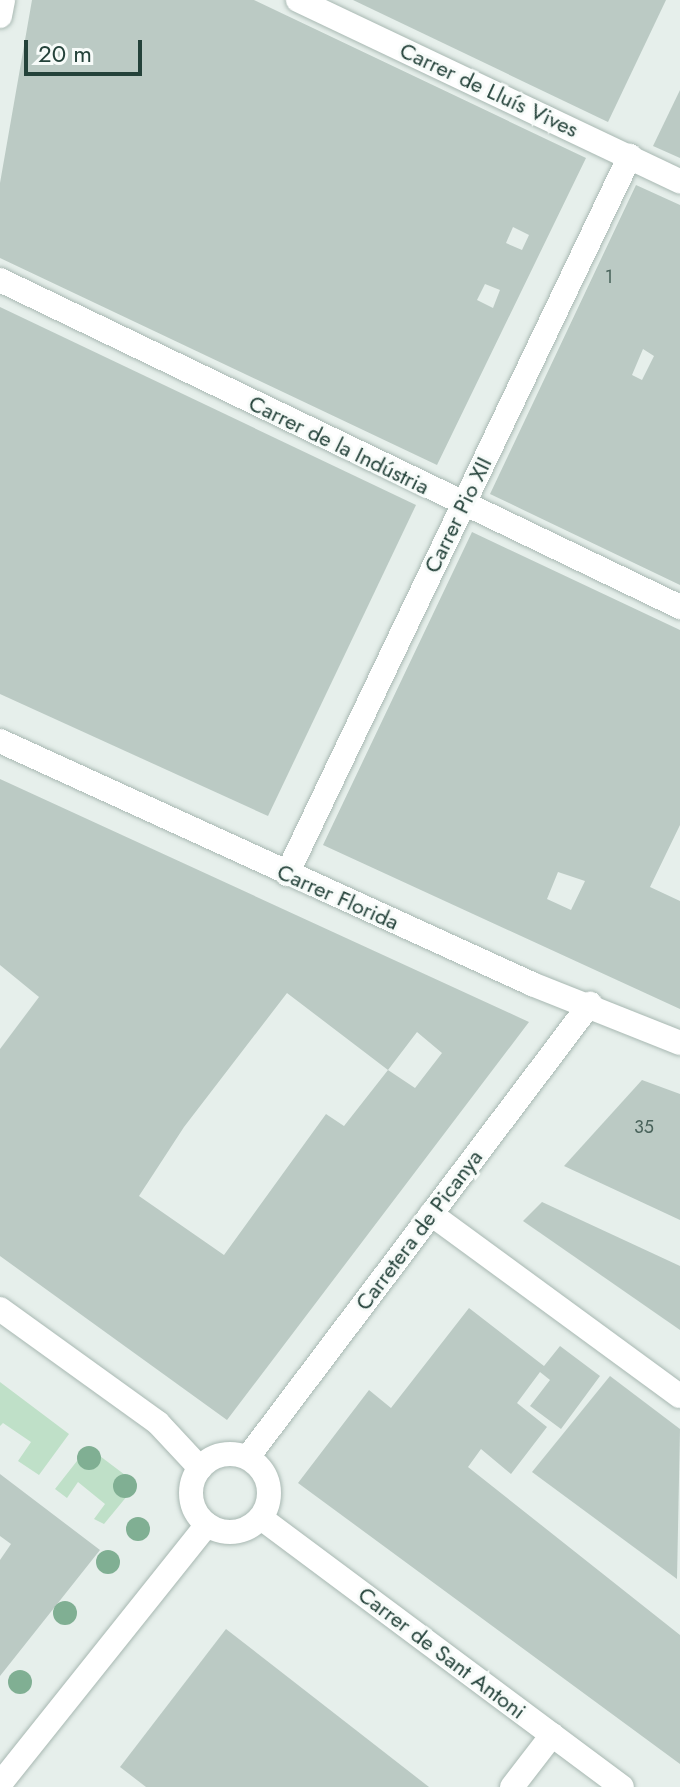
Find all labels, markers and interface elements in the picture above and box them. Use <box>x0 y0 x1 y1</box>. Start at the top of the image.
scale bar <box>28 24 146 74</box>
text: 20 m <box>38 36 92 71</box>
street label: Carrer de Lluís Vives <box>396 37 582 143</box>
house number: 1 <box>605 266 613 288</box>
street label: Carrer de la Indústria <box>244 390 434 500</box>
street label: Carrer Pio XII <box>419 453 497 577</box>
street label: Carrer Florida <box>273 858 403 936</box>
house number: 35 <box>634 1116 654 1138</box>
street label: Carretera de Picanya <box>350 1145 488 1315</box>
street label: Carrer de Sant Antoni <box>353 1581 531 1725</box>

